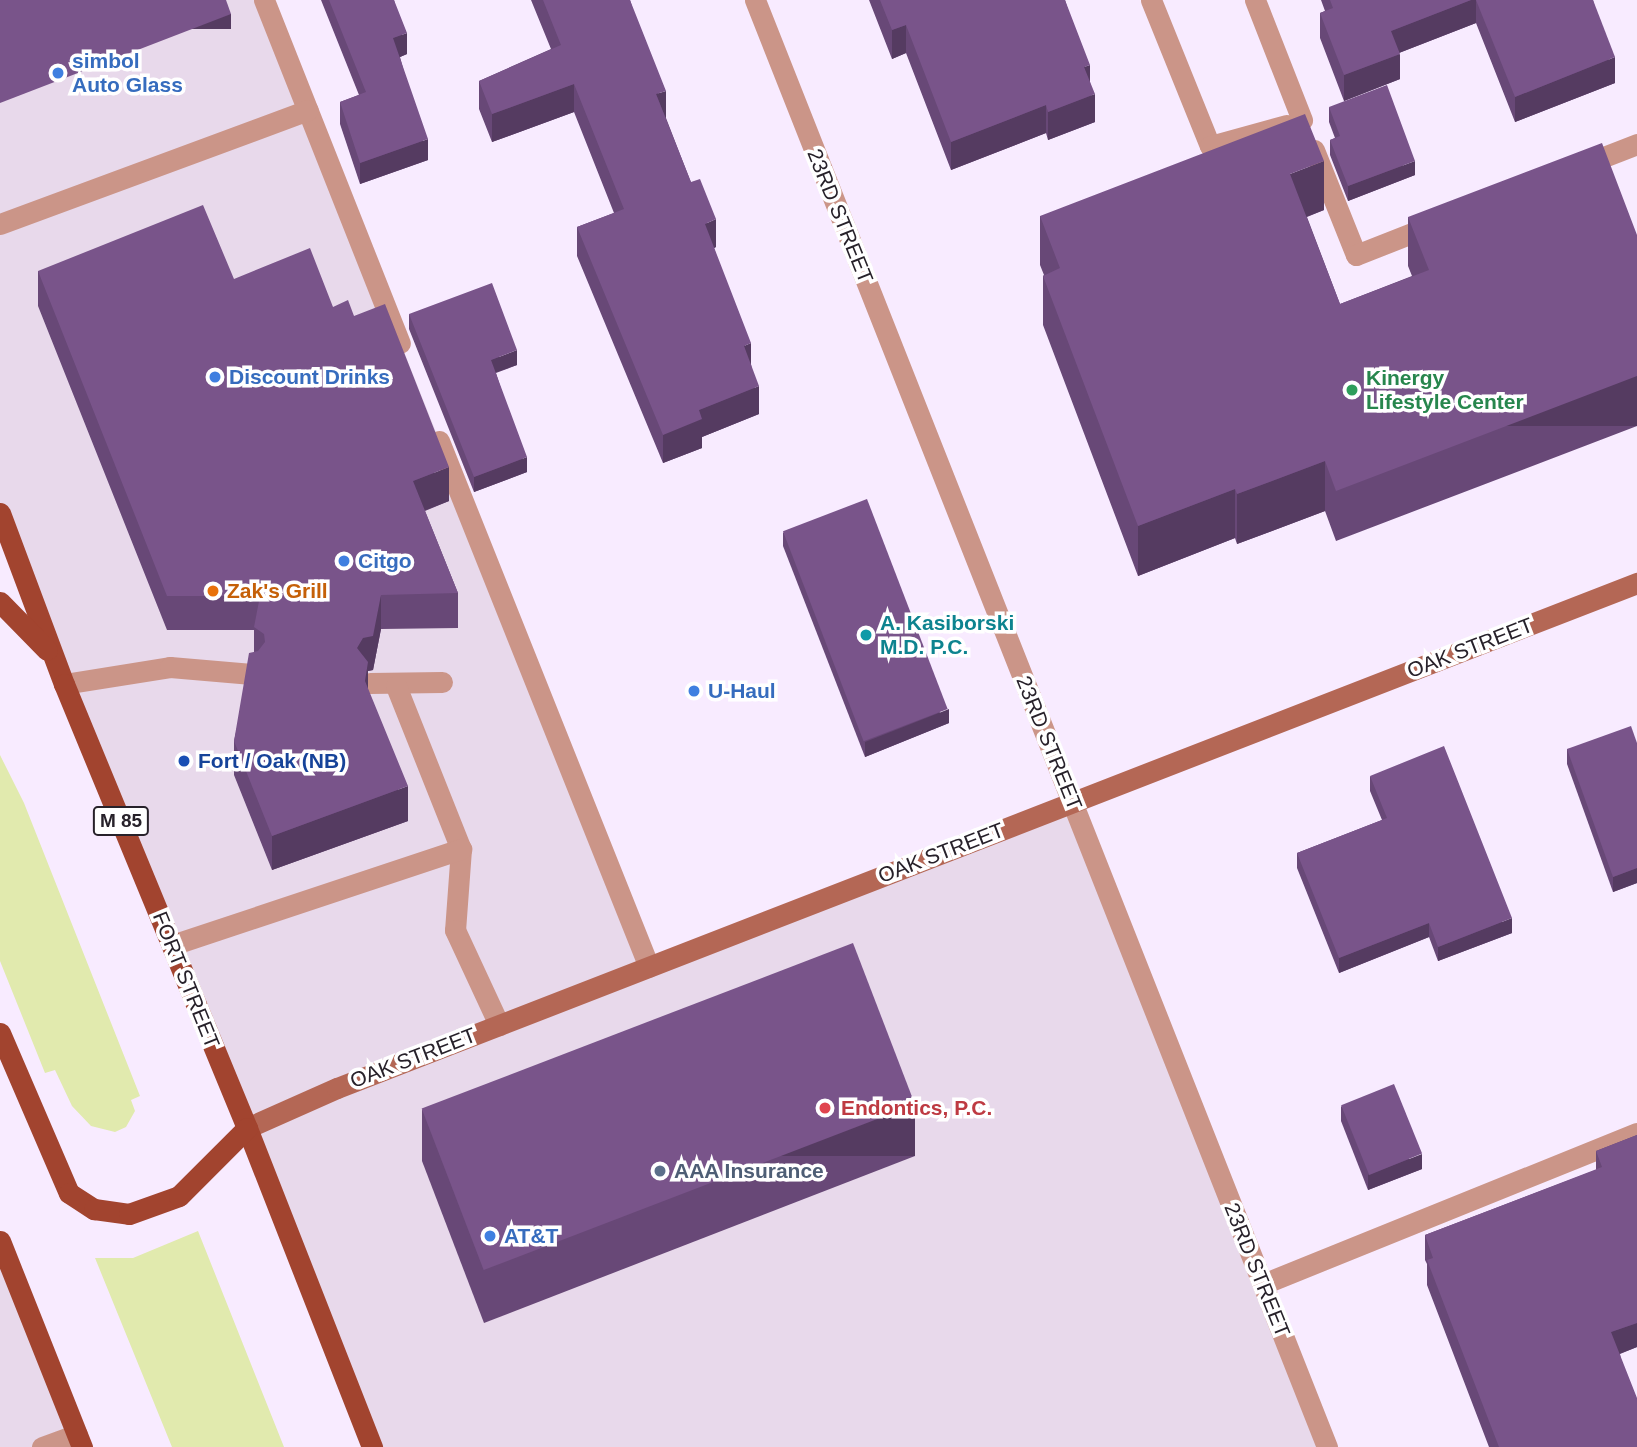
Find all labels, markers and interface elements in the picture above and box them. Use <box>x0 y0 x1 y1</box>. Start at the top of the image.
place label: simbol Auto Glass <box>72 48 183 98</box>
marker: simbol Auto Glass <box>50 65 66 81</box>
street label: 23RD STREET <box>802 145 878 287</box>
place label: Discount Drinks <box>229 364 390 390</box>
place label: Kinergy Lifestyle Center <box>1366 365 1524 415</box>
marker: Discount Drinks <box>207 369 223 385</box>
marker: Kinergy Lifestyle Center <box>1344 382 1360 398</box>
place label: Citgo <box>358 548 412 574</box>
marker: Citgo <box>336 553 352 569</box>
place label: Zak's Grill <box>227 578 328 604</box>
marker: Zak's Grill <box>205 583 221 599</box>
place label: A. Kasiborski M.D. P.C. <box>880 610 1014 660</box>
street label: OAK STREET <box>1403 612 1537 684</box>
marker: A. Kasiborski M.D. P.C. <box>858 627 874 643</box>
street label: 23RD STREET <box>1011 672 1087 814</box>
place label: U-Haul <box>708 678 776 704</box>
marker: U-Haul <box>686 683 702 699</box>
place label: Fort / Oak (NB) <box>198 748 346 774</box>
marker: Fort / Oak (NB) <box>176 753 192 769</box>
road number: M 85 <box>91 806 151 836</box>
street label: OAK STREET <box>874 817 1008 889</box>
street label: FORT STREET <box>147 908 225 1052</box>
street label: OAK STREET <box>346 1022 480 1094</box>
place label: Endontics, P.C. <box>841 1095 992 1121</box>
marker: Endontics, P.C. <box>815 1098 835 1118</box>
place label: AAA Insurance <box>674 1158 825 1184</box>
marker: AAA Insurance <box>652 1163 668 1179</box>
street label: 23RD STREET <box>1219 1199 1295 1341</box>
place label: AT&T <box>504 1223 558 1249</box>
marker: AT&T <box>482 1228 498 1244</box>

